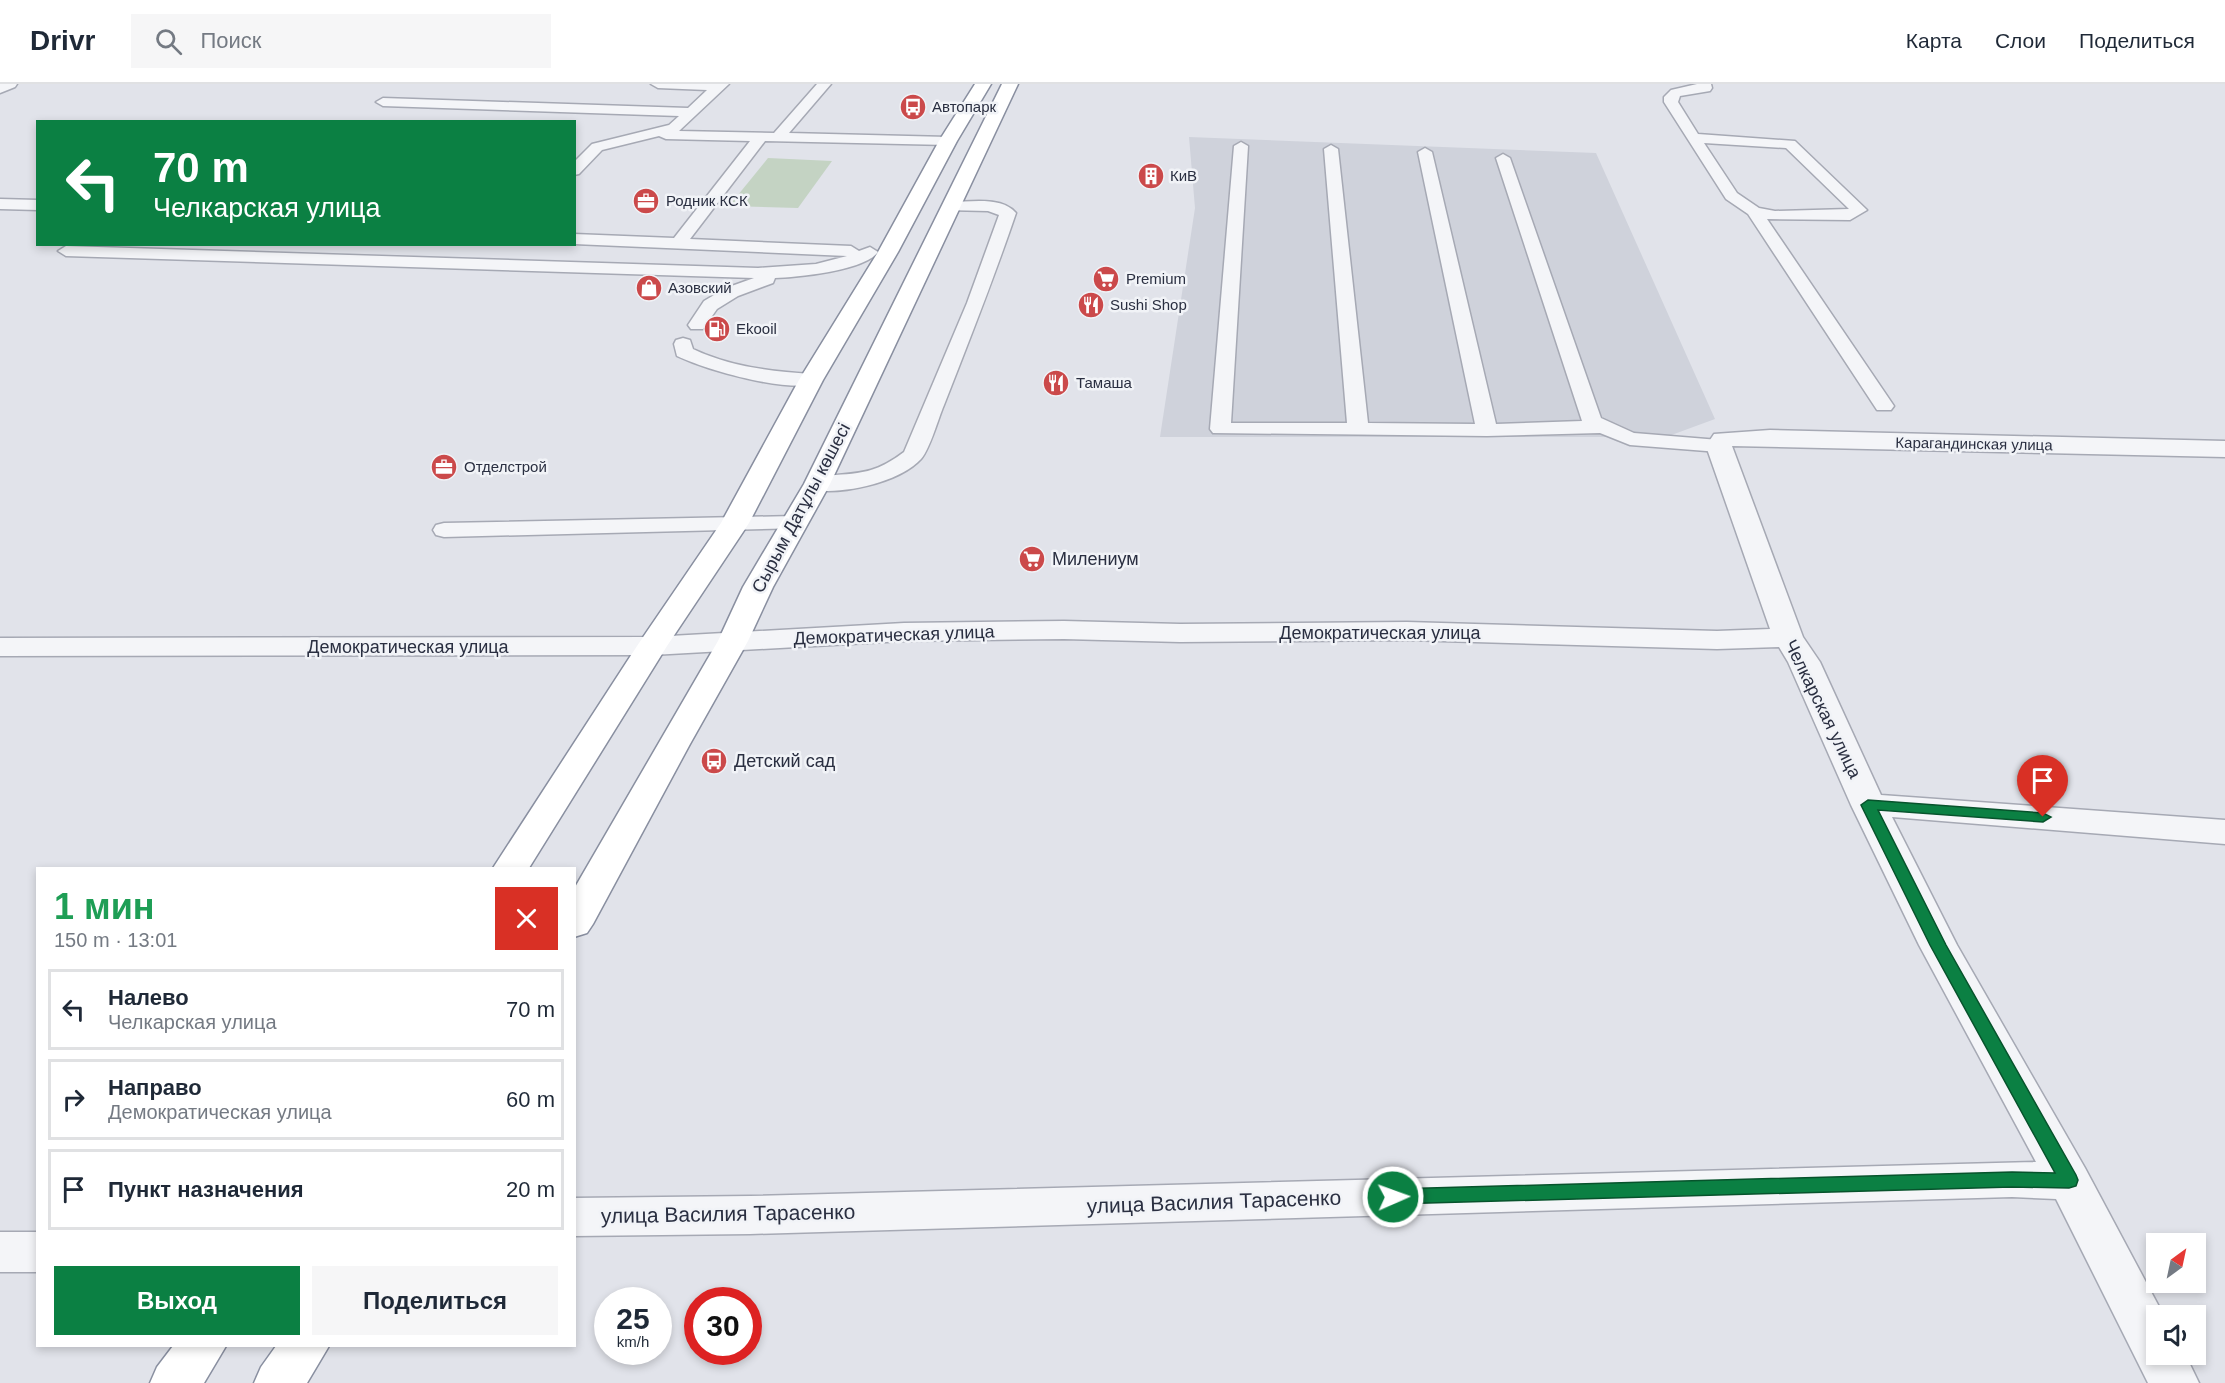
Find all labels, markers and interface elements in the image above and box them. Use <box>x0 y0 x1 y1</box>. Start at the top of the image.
search box <box>131 14 551 68</box>
text: Drivr <box>30 25 95 56</box>
icon: search <box>152 25 185 58</box>
text: Поиск <box>200 28 261 53</box>
text: Карта <box>1906 29 1962 52</box>
text: Слои <box>1995 29 2046 52</box>
text: Поделиться <box>2079 29 2195 52</box>
bus stop icon: Автопарк <box>898 92 928 122</box>
place label: Автопарк <box>932 98 996 115</box>
icon: left <box>54 144 132 222</box>
text: 70 m <box>153 144 249 191</box>
building icon: КиВ <box>1136 161 1166 191</box>
place label: КиВ <box>1170 167 1197 184</box>
office icon: Родник КСК <box>631 186 661 216</box>
place label: Родник КСК <box>666 192 748 209</box>
text: Челкарская улица <box>153 193 381 223</box>
supermarket icon: Premium <box>1091 264 1121 294</box>
place label: Premium <box>1126 270 1186 287</box>
shop icon: Азовский <box>634 273 664 303</box>
place label: Азовский <box>668 279 732 296</box>
restaurant icon: Sushi Shop <box>1076 290 1106 320</box>
place label: Sushi Shop <box>1110 296 1187 313</box>
fuel station icon: Ekooil <box>702 314 732 344</box>
place label: Ekooil <box>736 320 777 337</box>
restaurant icon: Тамаша <box>1041 368 1071 398</box>
place label: Тамаша <box>1076 374 1133 391</box>
street label: Сырым Датұлы көшесі <box>748 420 854 596</box>
street label: Карагандинская улица <box>1895 434 2053 453</box>
office icon: Отделстрой <box>429 452 459 482</box>
place label: Отделстрой <box>464 458 547 475</box>
supermarket icon: Милениум <box>1017 544 1047 574</box>
place label: Милениум <box>1052 549 1139 569</box>
street label: Демократическая улица <box>793 621 996 649</box>
street label: Демократическая улица <box>1279 623 1482 643</box>
street label: Челкарская улица <box>1781 636 1866 782</box>
street label: Демократическая улица <box>307 637 510 657</box>
bus stop icon: Детский сад <box>699 746 729 776</box>
place label: Детский сад <box>734 751 836 771</box>
pin <box>2017 755 2068 817</box>
icon: arrive <box>2026 764 2059 797</box>
text: 1 мин <box>54 886 155 927</box>
button: close <box>495 887 558 950</box>
text: 150 m · 13:01 <box>54 929 177 951</box>
text: Налево <box>108 985 189 1010</box>
icon: left <box>57 993 90 1026</box>
text: 70 m <box>506 997 555 1022</box>
text: Челкарская улица <box>108 1011 277 1033</box>
text: Направо <box>108 1075 202 1100</box>
icon: right <box>57 1083 90 1116</box>
text: 60 m <box>506 1087 555 1112</box>
text: Демократическая улица <box>108 1101 332 1123</box>
position arrow <box>1361 1165 1425 1229</box>
icon: arrive <box>57 1173 90 1206</box>
text: Пункт назначения <box>108 1177 304 1202</box>
text: 20 m <box>506 1177 555 1202</box>
street label: улица Василия Тарасенко <box>1086 1186 1342 1217</box>
street label: улица Василия Тарасенко <box>601 1200 855 1227</box>
north arrow <box>2146 1233 2206 1293</box>
map controls <box>2146 1233 2206 1365</box>
button: Выход <box>54 1266 300 1335</box>
button: Поделиться <box>312 1266 558 1335</box>
speed limit sign: 30 <box>684 1287 762 1365</box>
text: 25 <box>616 1302 650 1335</box>
button: sound <box>2146 1305 2206 1365</box>
text: km/h <box>617 1333 649 1350</box>

